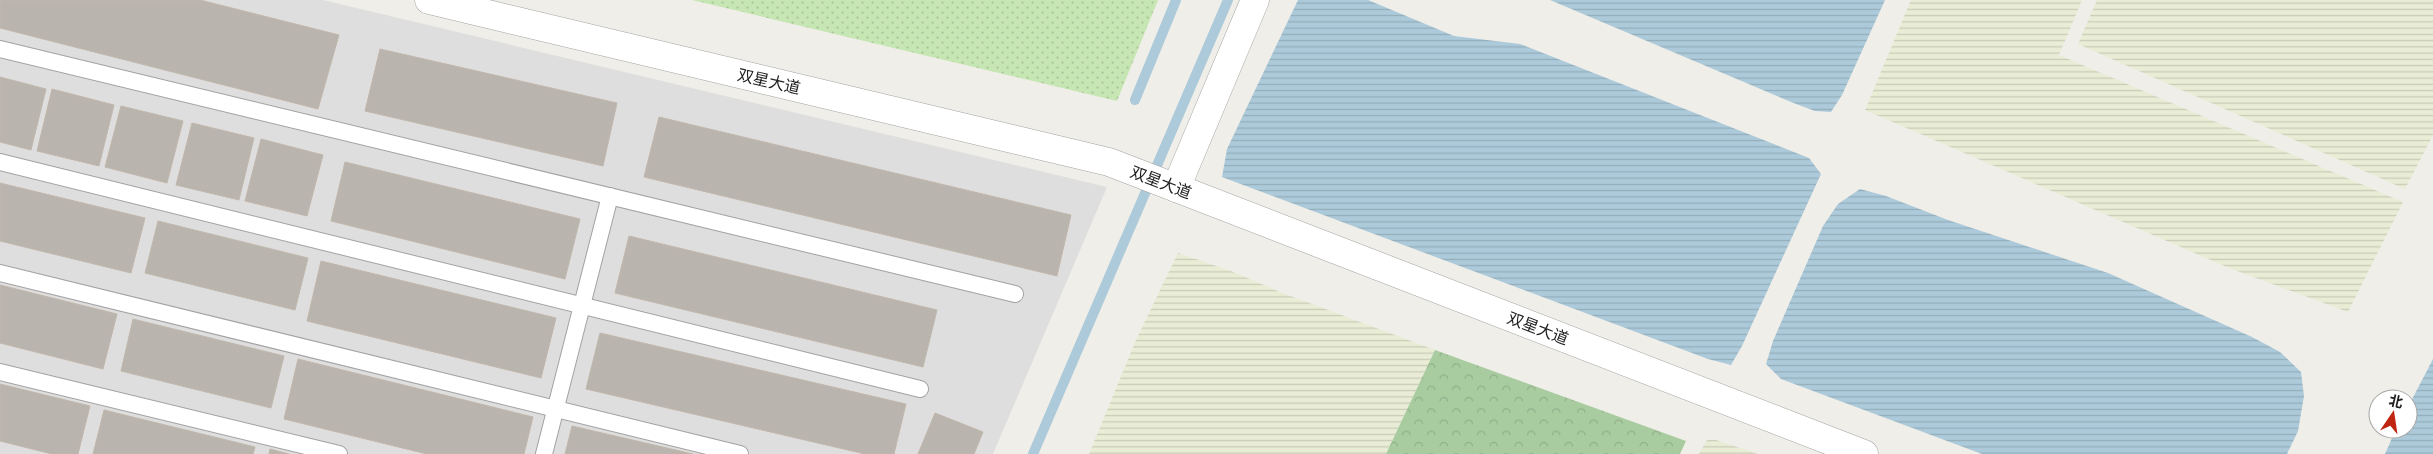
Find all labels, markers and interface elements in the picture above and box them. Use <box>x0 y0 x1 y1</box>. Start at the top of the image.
street label: 双星大道 <box>735 63 803 99</box>
street label: 双星大道 <box>1127 160 1195 204</box>
street label: 双星大道 <box>1504 306 1572 350</box>
north arrow <box>2368 389 2418 439</box>
text: 北 <box>2387 390 2405 412</box>

